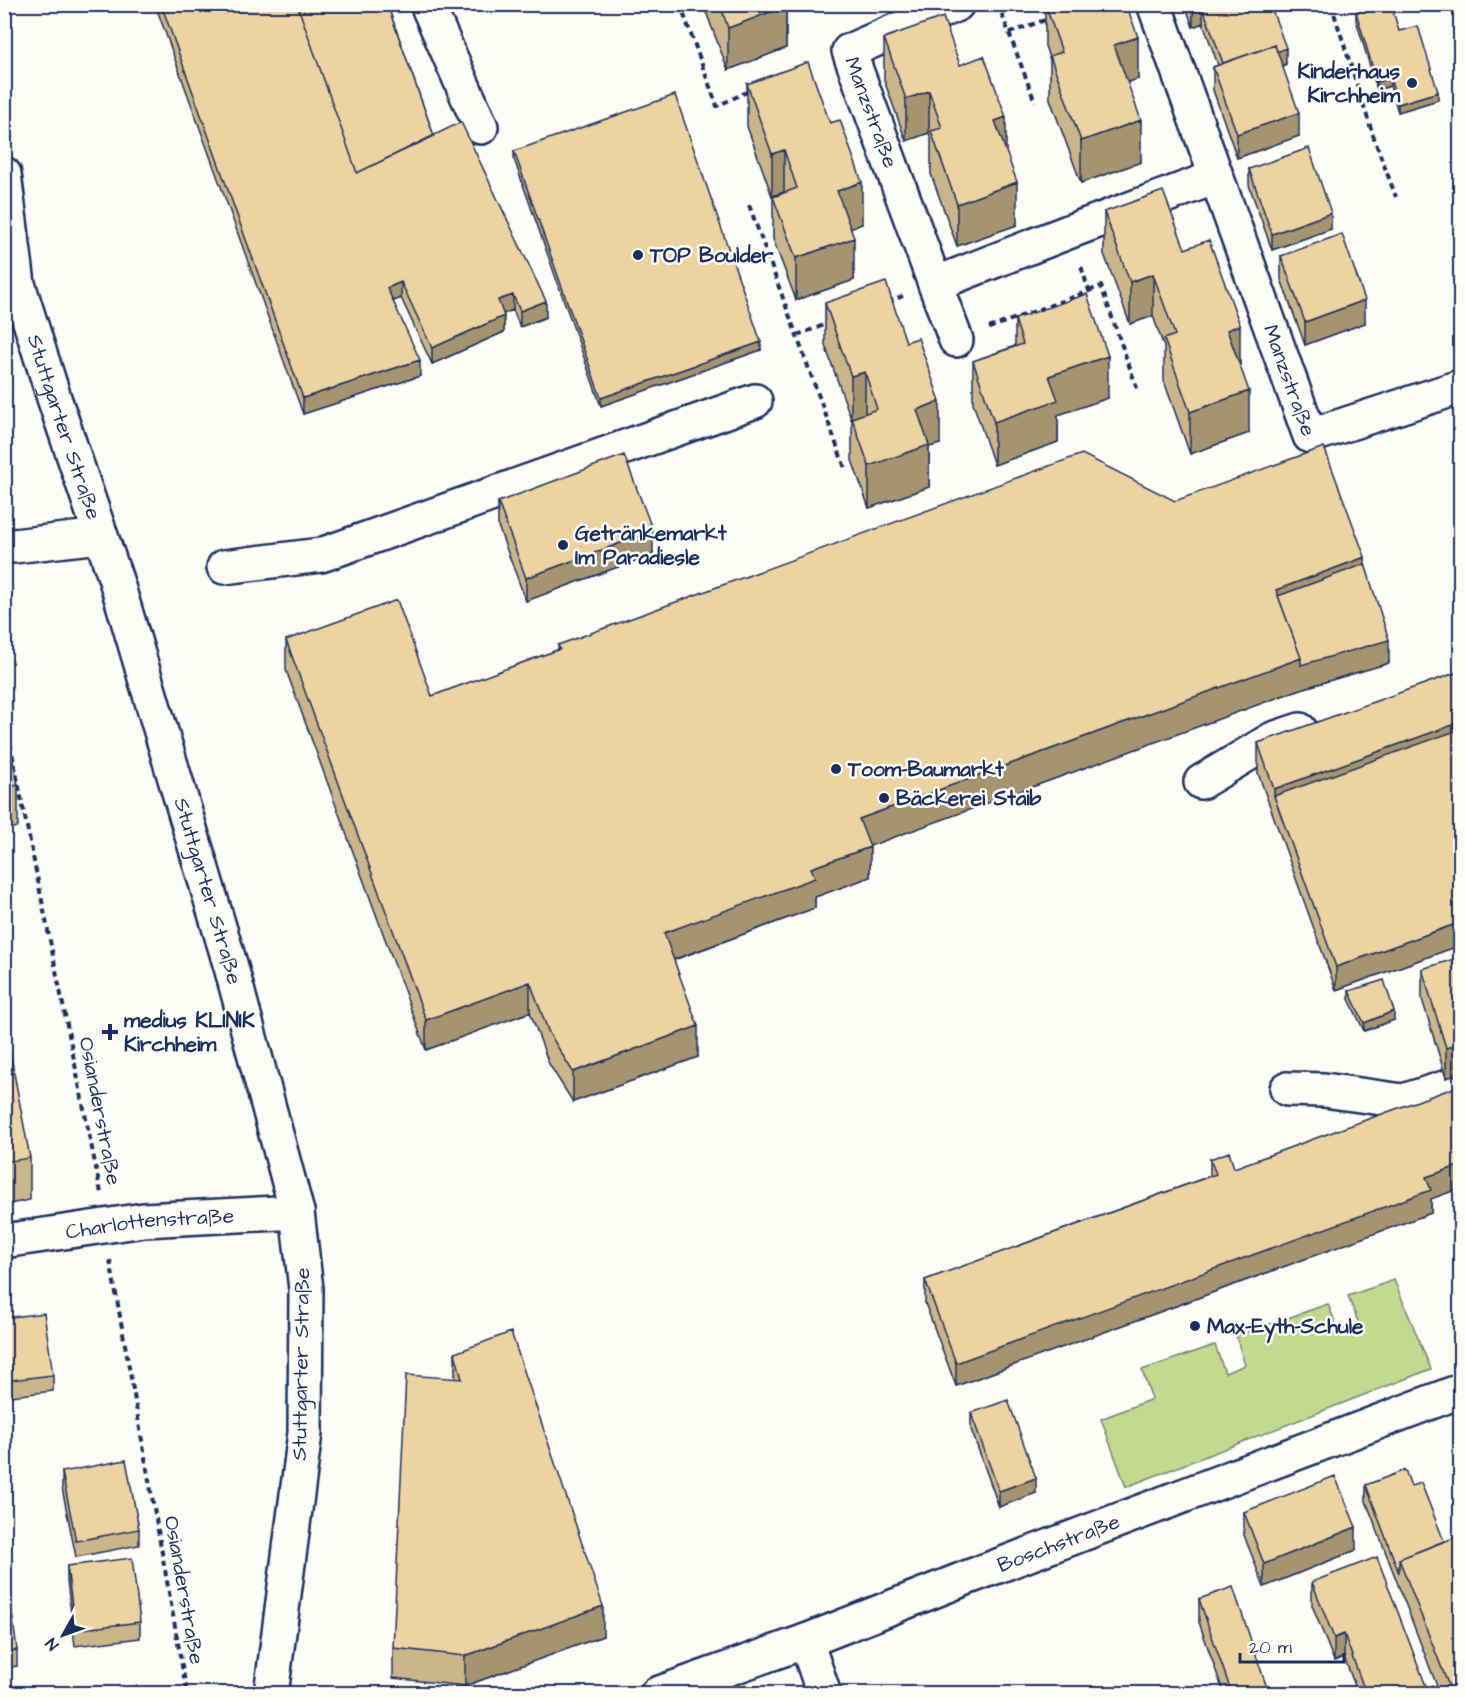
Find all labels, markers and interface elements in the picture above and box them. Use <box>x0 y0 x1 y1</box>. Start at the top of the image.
street label: Manzstraße <box>838 52 905 172</box>
place label: Kinderhaus Kirchheim <box>1298 57 1401 110</box>
marker: Kinderhaus Kirchheim <box>1405 76 1419 90</box>
place label: TOP Boulder <box>649 241 774 270</box>
marker: TOP Boulder <box>631 248 645 262</box>
street label: Manzstraße <box>1256 320 1323 440</box>
street label: Stuttgarter Straße <box>20 331 109 523</box>
place label: Getränkemarkt Im Paradiesle <box>575 519 727 572</box>
marker: Getränkemarkt Im Paradiesle <box>556 538 570 552</box>
place label: Toom-Baumarkt <box>847 755 1004 784</box>
marker: Toom-Baumarkt <box>829 762 843 776</box>
place label: Bäckerei Staib <box>896 784 1042 813</box>
marker: Bäckerei Staib <box>877 791 891 805</box>
street label: Stuttgarter Straße <box>167 794 249 987</box>
place label: medius KLINIK Kirchheim <box>124 1006 255 1059</box>
marker: medius KLINIK Kirchheim <box>101 1023 119 1041</box>
street label: Osianderstraße <box>71 1034 129 1188</box>
street label: Charlottenstraße <box>64 1201 235 1246</box>
street label: Stuttgarter Straße <box>285 1267 319 1461</box>
place label: Max-Eyth-Schule <box>1207 1312 1364 1344</box>
marker: Max-Eyth-Schule <box>1188 1319 1202 1333</box>
street label: Boschstraße <box>993 1507 1124 1579</box>
street label: Osianderstraße <box>157 1513 211 1667</box>
north arrow <box>33 1605 93 1665</box>
scale bar <box>1240 1626 1344 1664</box>
text: N <box>41 1633 64 1655</box>
text: 20 m <box>1249 1635 1292 1660</box>

